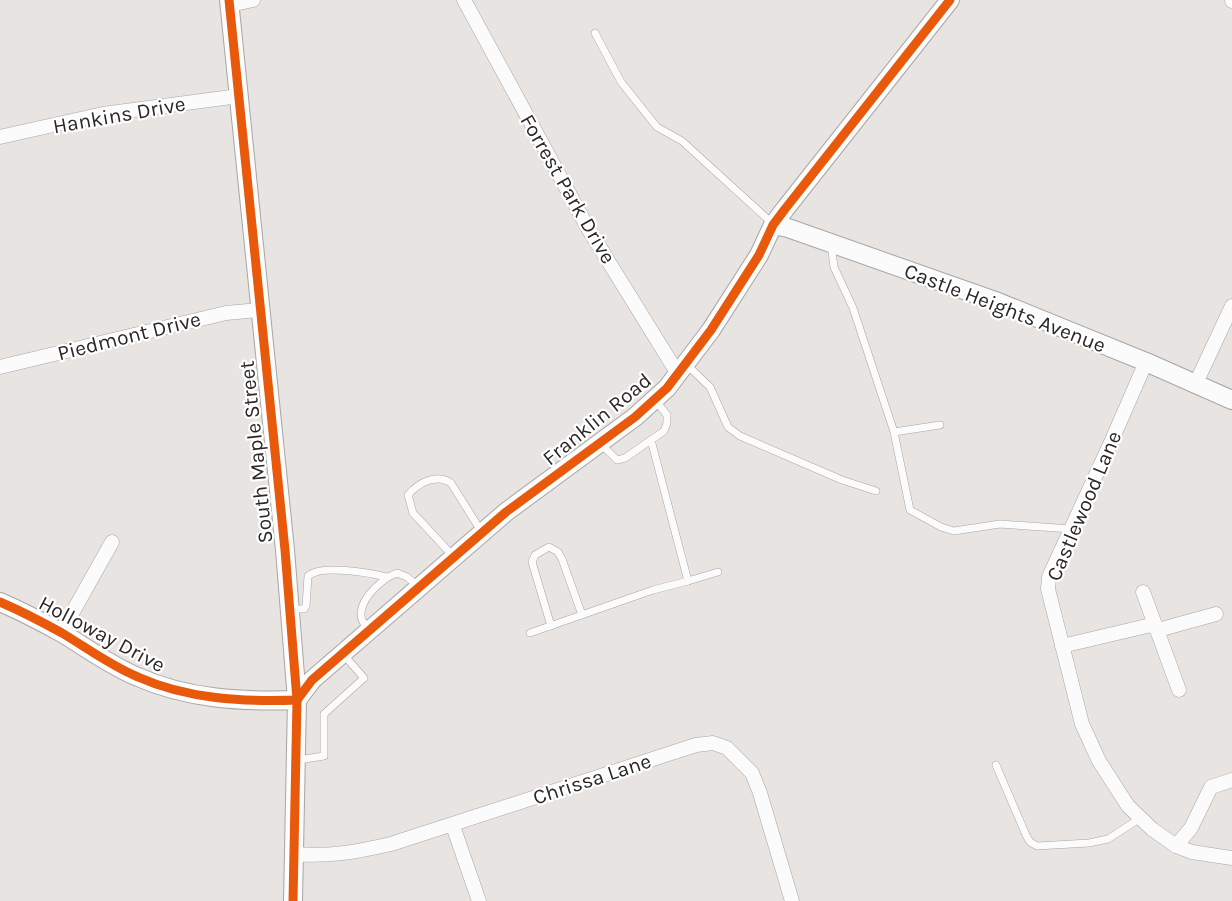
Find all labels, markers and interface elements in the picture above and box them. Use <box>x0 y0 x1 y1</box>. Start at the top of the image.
street label: Hankins Drive <box>51 92 187 138</box>
street label: Forrest Park Drive <box>516 110 620 268</box>
street label: Castle Heights Avenue <box>901 259 1109 357</box>
street label: Piedmont Drive <box>55 307 203 365</box>
street label: South Maple Street <box>234 359 278 544</box>
street label: Franklin Road <box>538 368 656 470</box>
street label: Castlewood Lane <box>1042 427 1126 585</box>
street label: Holloway Drive <box>35 591 169 677</box>
street label: Chrissa Lane <box>530 749 654 809</box>

